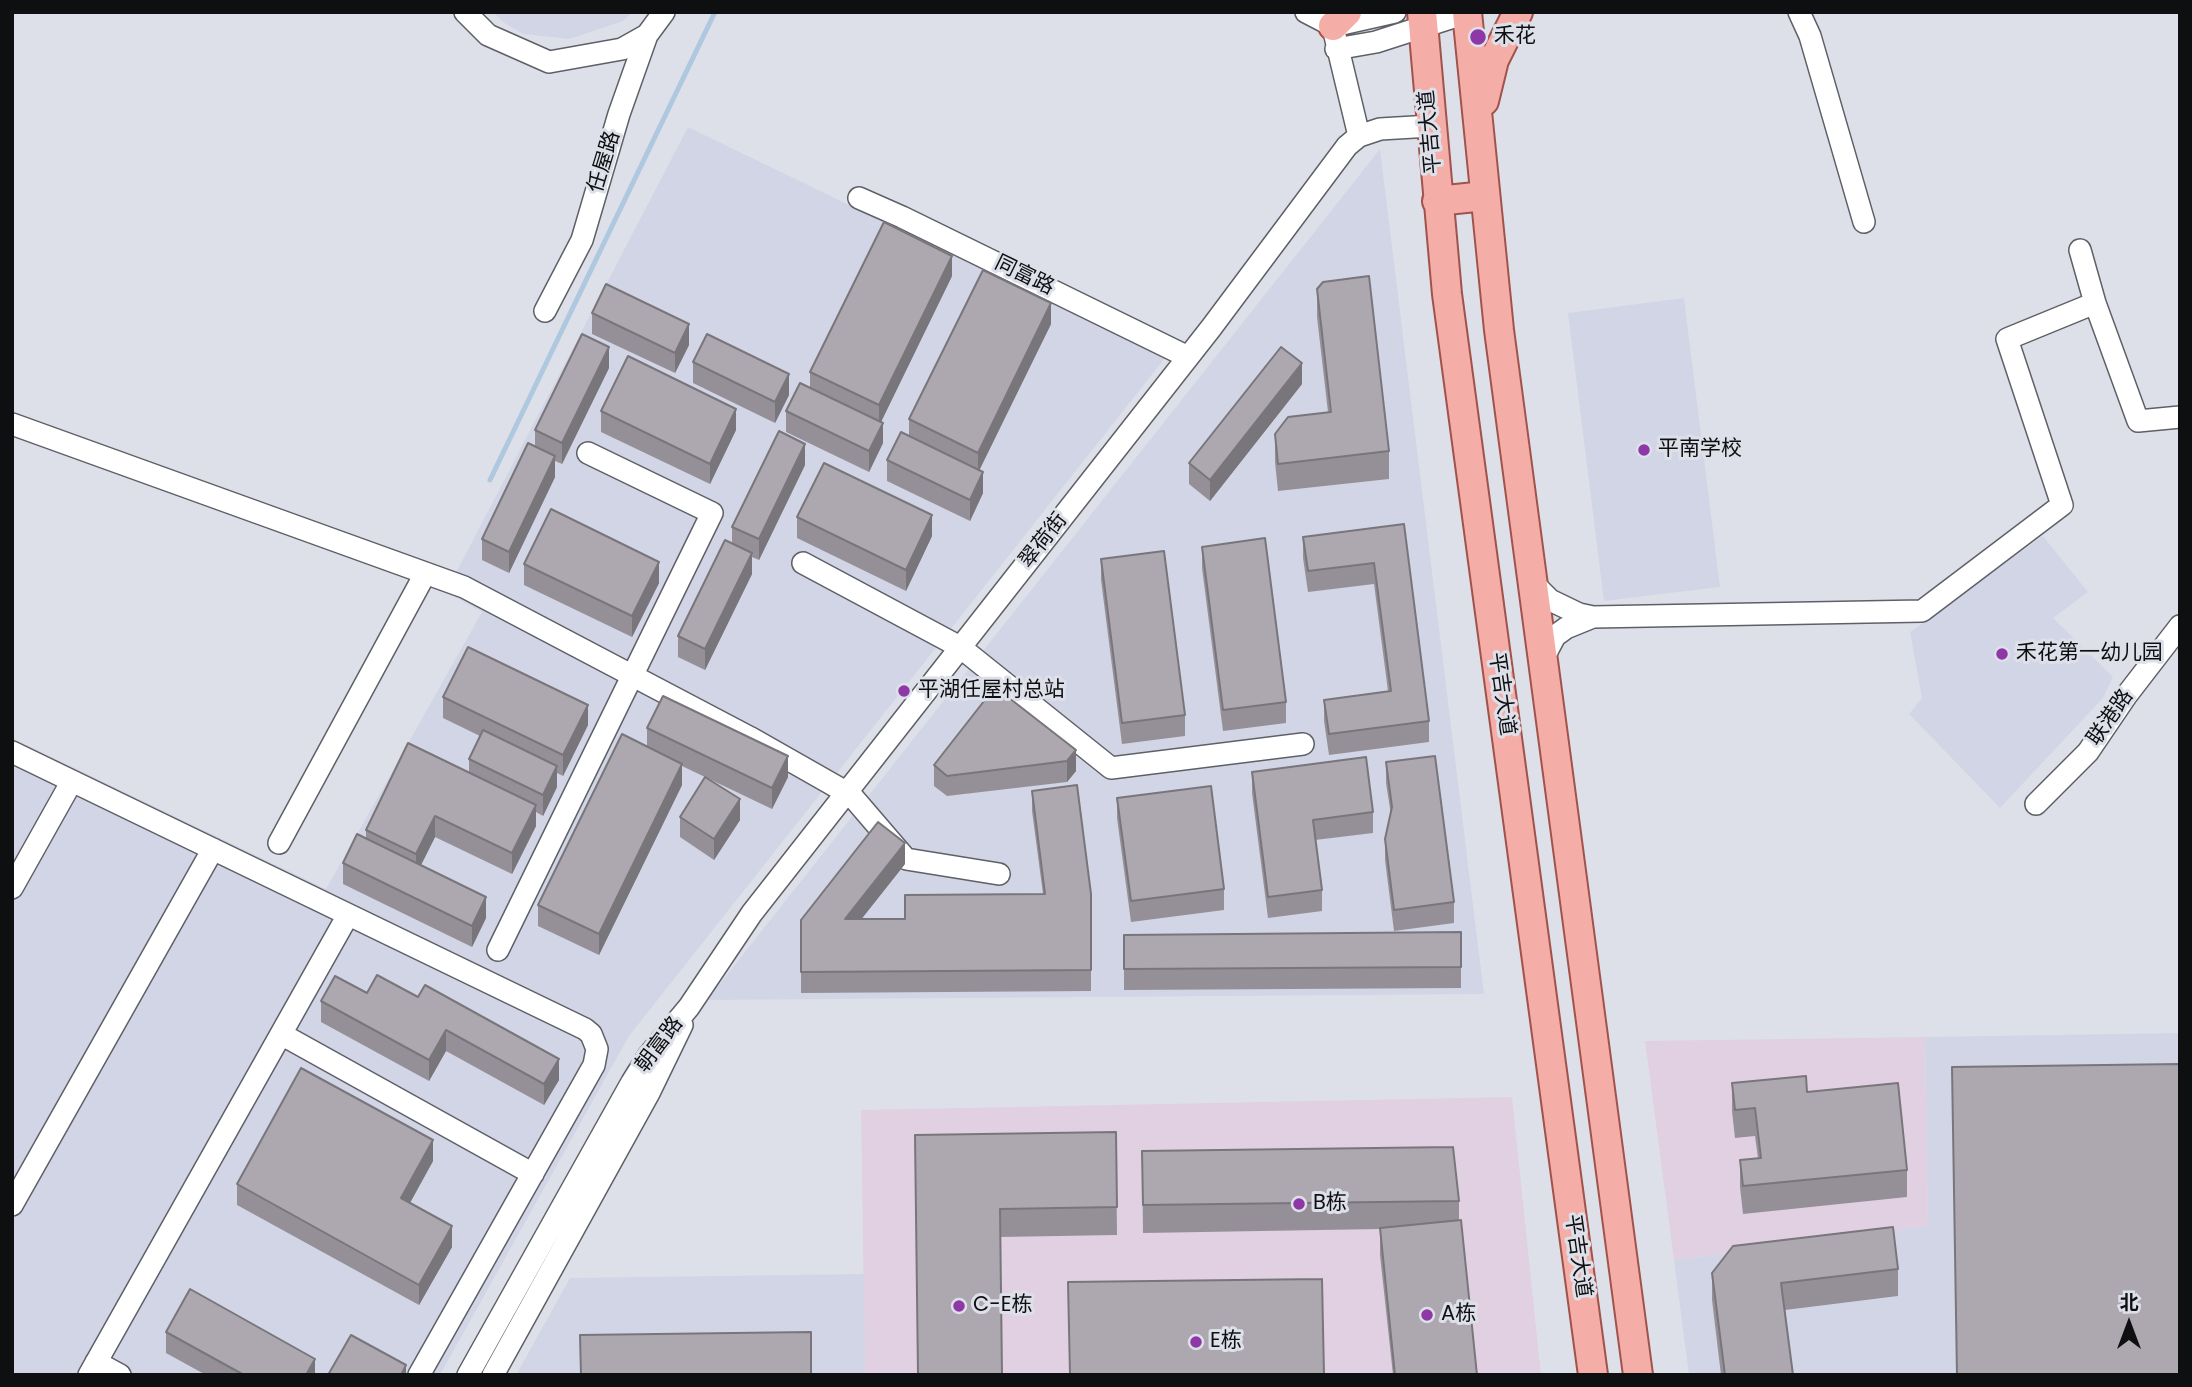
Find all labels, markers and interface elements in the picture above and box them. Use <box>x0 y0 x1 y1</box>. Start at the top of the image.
place label: 禾花 <box>1494 24 1536 50</box>
marker: 禾花 <box>1468 27 1488 47</box>
street label: 平吉大道 <box>1415 89 1447 175</box>
street label: 任屋路 <box>584 128 626 196</box>
street label: 同富路 <box>990 251 1058 301</box>
place label: 平南学校 <box>1658 437 1742 463</box>
marker: 平南学校 <box>1636 442 1652 458</box>
street label: 翠荷街 <box>1015 508 1073 574</box>
place label: 禾花第一幼儿园 <box>2016 641 2163 667</box>
marker: 禾花第一幼儿园 <box>1994 646 2010 662</box>
street label: 平吉大道 <box>1483 651 1519 737</box>
place label: 平湖任屋村总站 <box>918 678 1065 704</box>
marker: 平湖任屋村总站 <box>896 683 912 699</box>
street label: 联港路 <box>2083 685 2139 751</box>
street label: 朝富路 <box>631 1012 689 1078</box>
place label: B栋 <box>1313 1191 1347 1217</box>
marker: B栋 <box>1291 1196 1307 1212</box>
street label: 平吉大道 <box>1559 1213 1595 1299</box>
north arrow <box>2094 1289 2164 1359</box>
text: 北 <box>2119 1289 2139 1316</box>
place label: C-E栋 <box>973 1293 1033 1319</box>
marker: C-E栋 <box>951 1298 967 1314</box>
place label: A栋 <box>1441 1302 1476 1328</box>
marker: A栋 <box>1419 1307 1435 1323</box>
place label: E栋 <box>1210 1329 1242 1355</box>
marker: E栋 <box>1188 1334 1204 1350</box>

